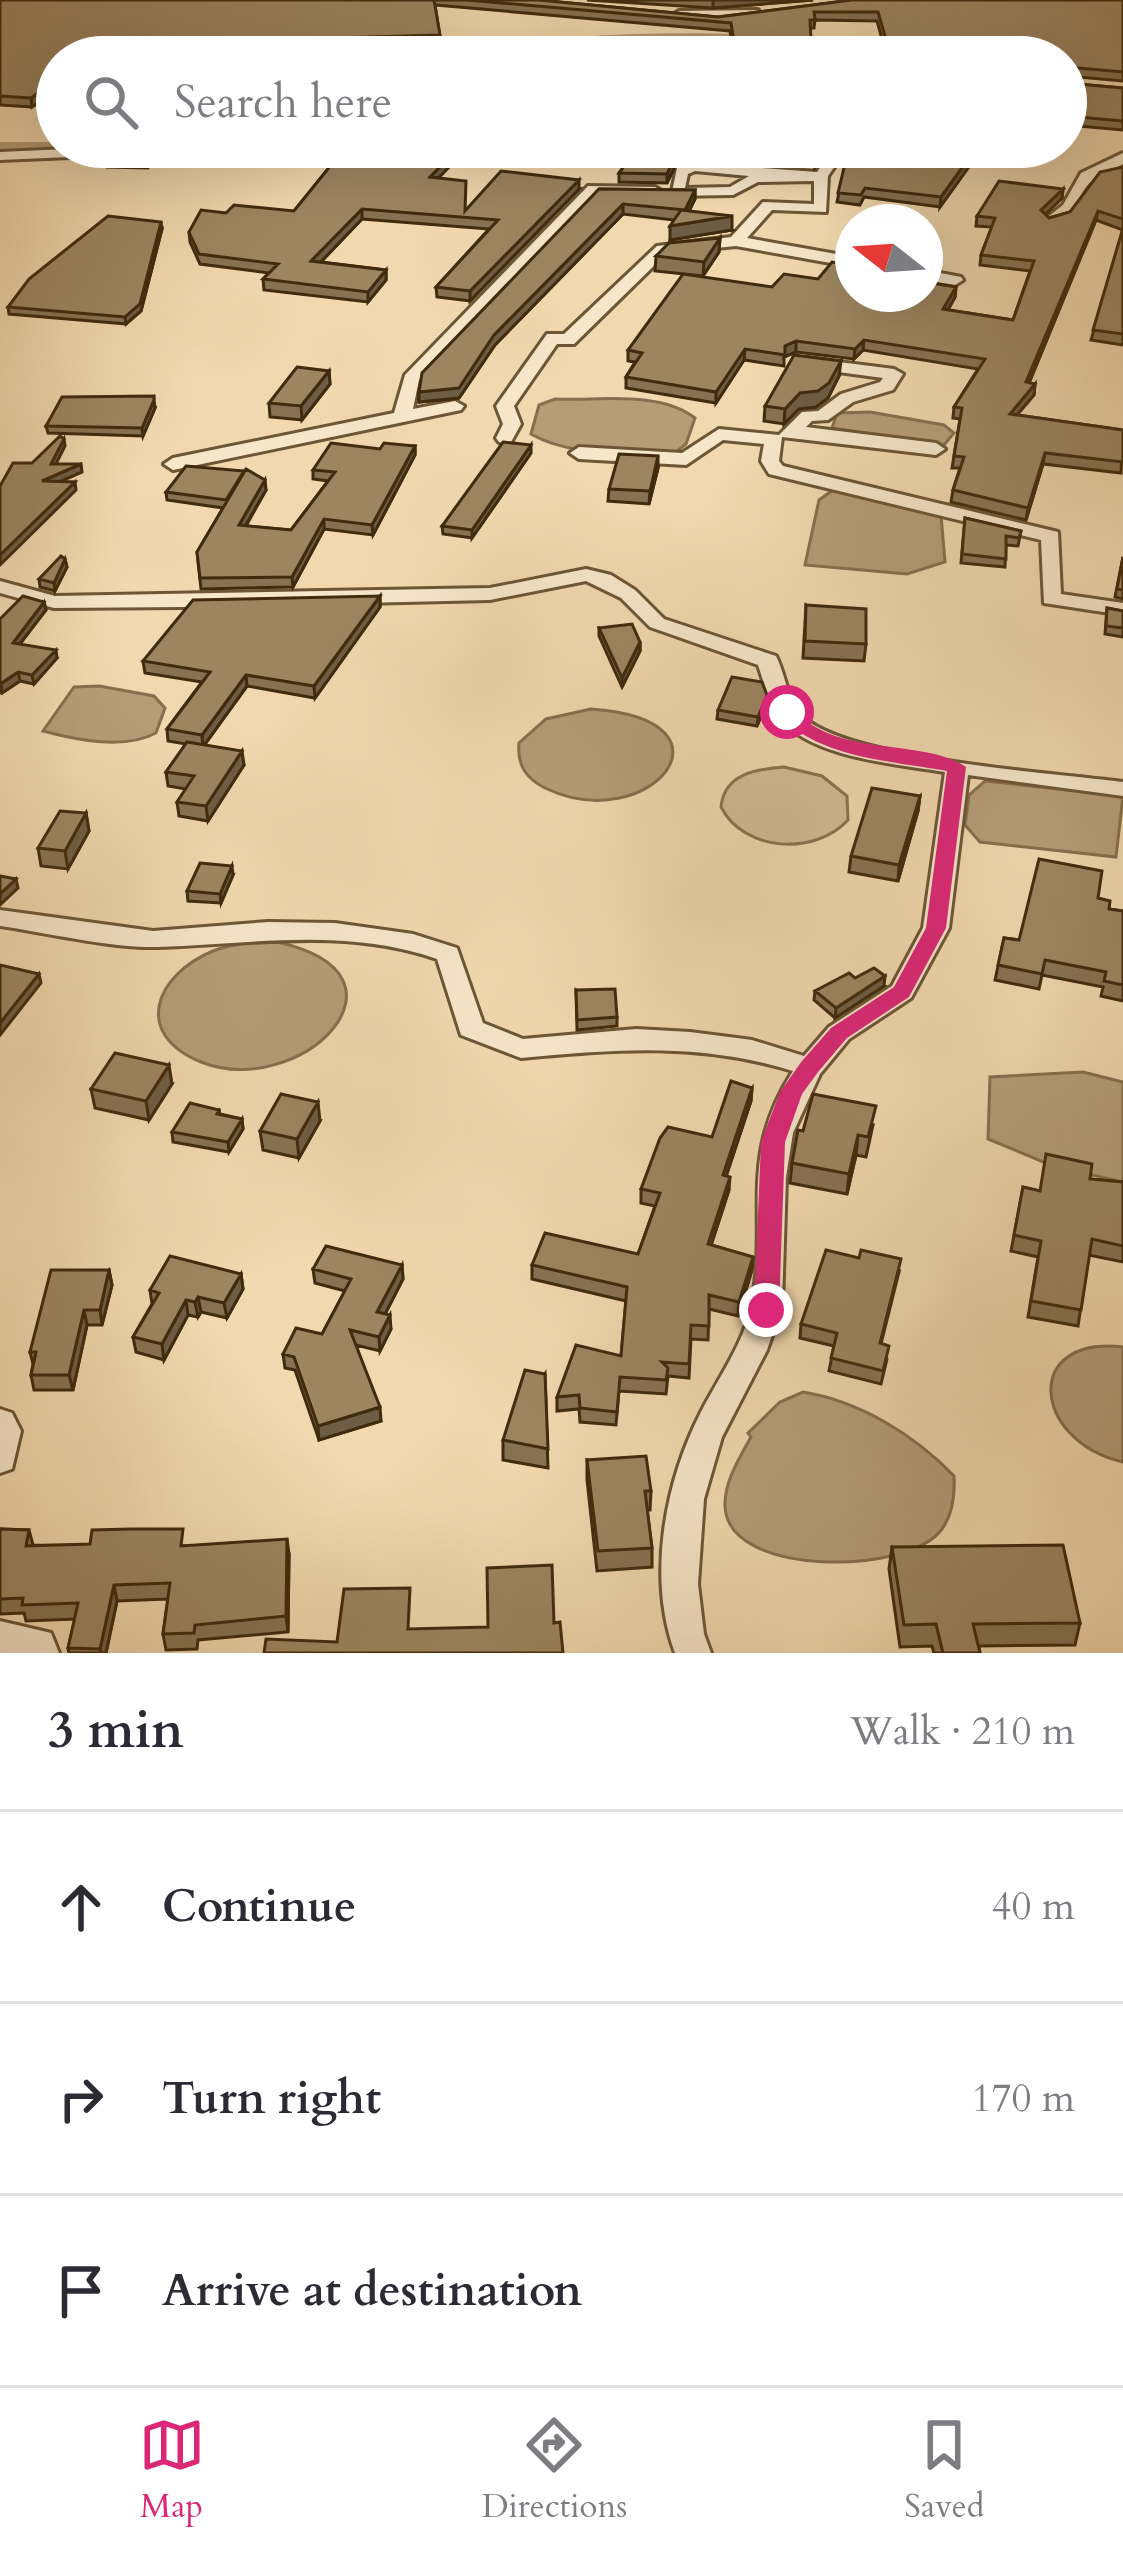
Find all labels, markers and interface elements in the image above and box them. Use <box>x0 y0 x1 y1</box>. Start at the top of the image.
search box <box>36 36 1087 168</box>
icon: search <box>78 69 144 135</box>
text: Search here <box>174 72 392 133</box>
north arrow <box>835 204 943 312</box>
route start <box>760 685 814 739</box>
route end <box>739 1283 793 1337</box>
text: 3 min <box>48 1696 184 1766</box>
text: Walk · 210 m <box>850 1705 1075 1758</box>
icon: ahead <box>48 1874 114 1940</box>
text: Continue <box>162 1876 356 1937</box>
text: 40 m <box>992 1880 1075 1933</box>
icon: right <box>48 2066 114 2132</box>
text: Turn right <box>162 2068 381 2129</box>
text: 170 m <box>972 2072 1075 2125</box>
icon: arrive <box>48 2258 114 2324</box>
text: Arrive at destination <box>162 2260 582 2321</box>
tab: Map <box>139 2412 205 2529</box>
tab: Directions <box>482 2412 627 2529</box>
tab: Saved <box>904 2412 984 2529</box>

